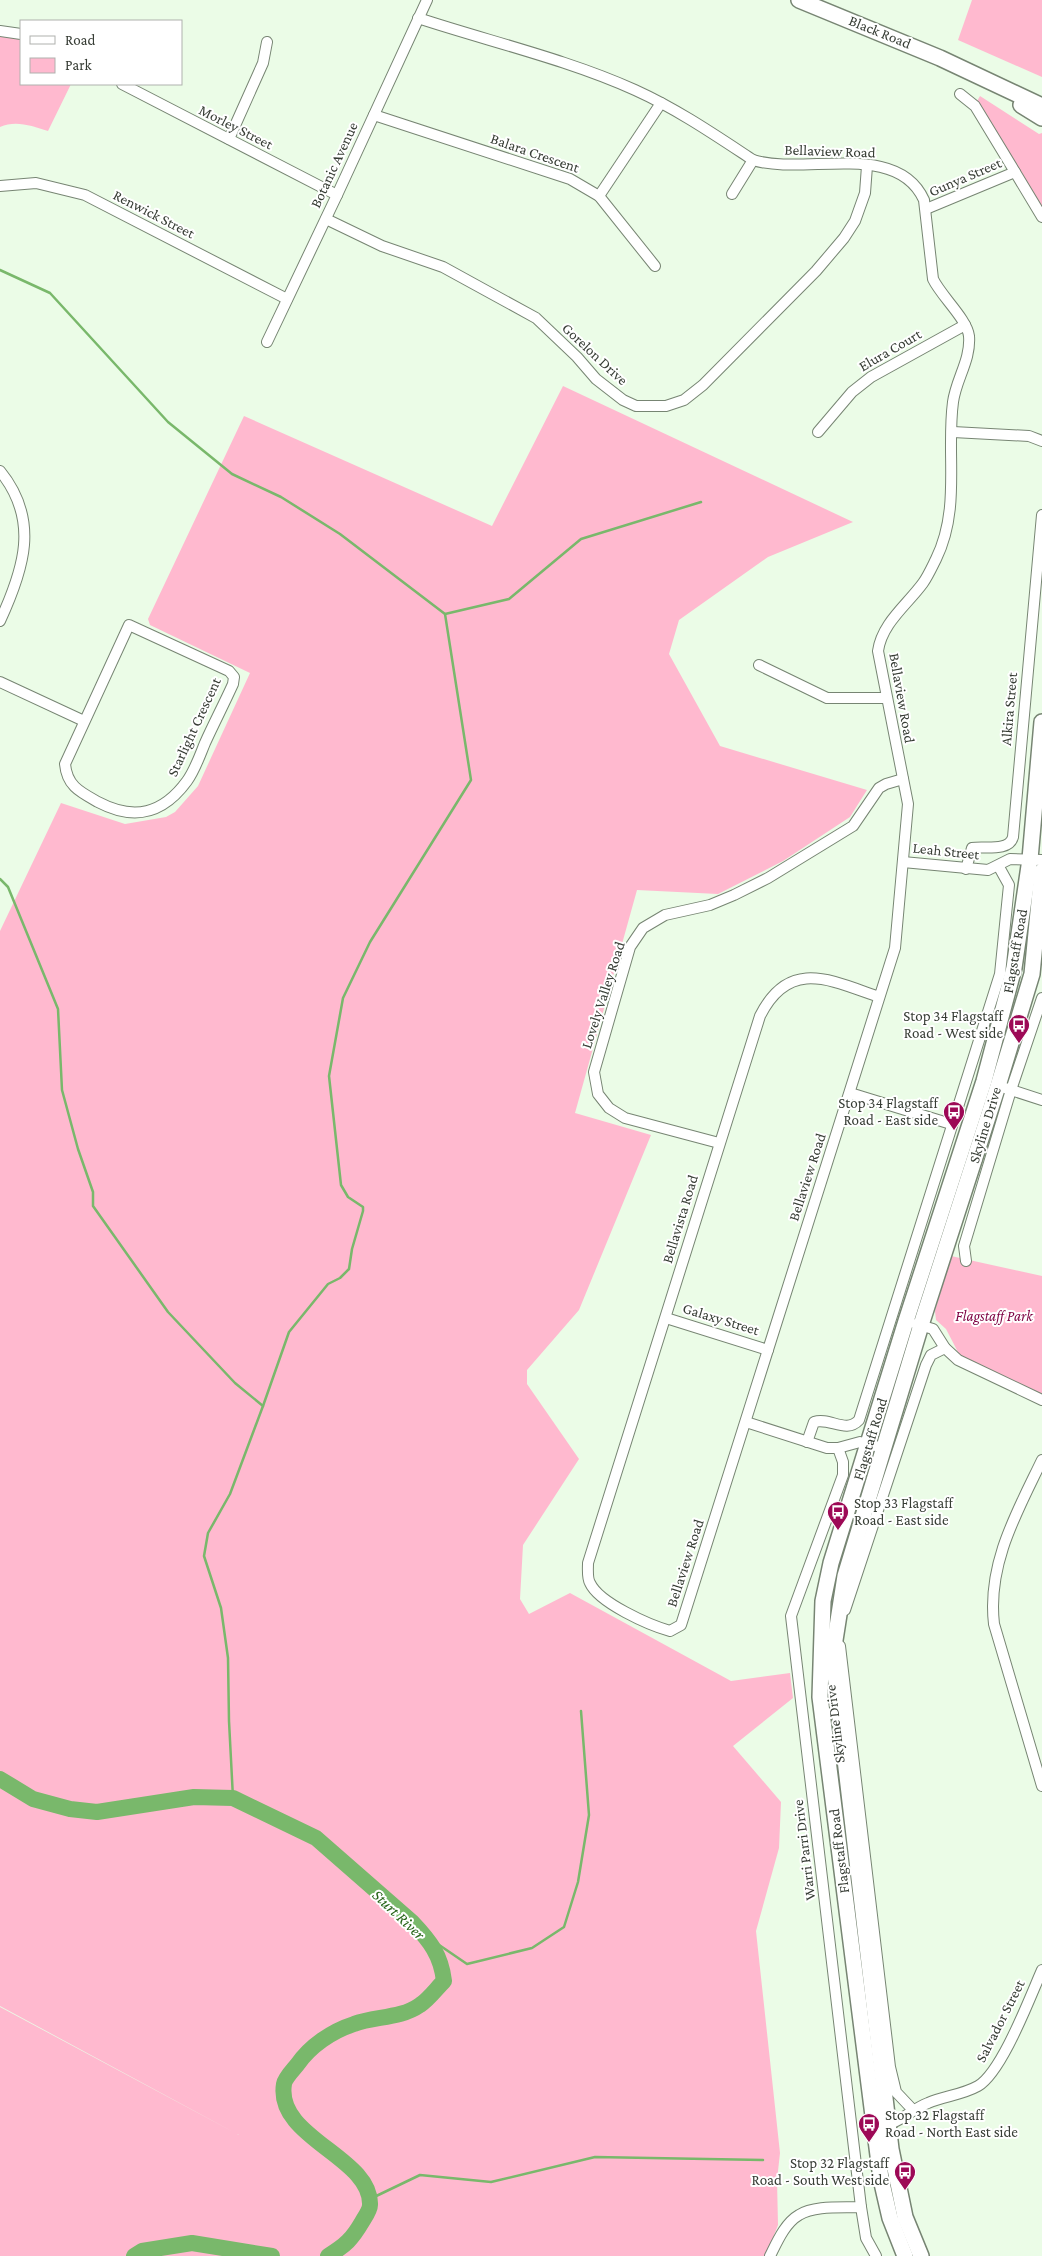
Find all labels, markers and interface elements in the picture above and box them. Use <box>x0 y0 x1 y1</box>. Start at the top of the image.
street label: Black Road <box>847 12 914 52</box>
legend <box>20 20 182 85</box>
text: Road <box>65 32 96 48</box>
text: Park <box>65 57 92 73</box>
street label: Morley Street <box>196 102 276 154</box>
street label: Botanic Avenue <box>307 119 361 210</box>
street label: Balara Crescent <box>488 130 583 176</box>
street label: Bellaview Road <box>784 141 876 161</box>
street label: Gunya Street <box>926 154 1005 200</box>
street label: Renwick Street <box>111 187 198 242</box>
street label: Gorelon Drive <box>559 320 631 389</box>
street label: Elura Court <box>856 325 925 374</box>
street label: Bellaview Road <box>886 652 918 744</box>
street label: Alkira Street <box>998 671 1020 746</box>
street label: Starlight Crescent <box>164 674 225 779</box>
street label: Leah Street <box>912 840 981 863</box>
street label: Flagstaff Road <box>1000 908 1031 995</box>
street label: Lovely Valley Road <box>578 939 629 1051</box>
place label: Stop 34 Flagstaff Road - West side <box>903 1008 1005 1041</box>
bus stop icon: Stop 34 Flagstaff Road - West side <box>1007 1013 1031 1044</box>
street label: Skyline Drive <box>966 1085 1005 1165</box>
place label: Stop 34 Flagstaff Road - East side <box>838 1095 940 1128</box>
bus stop icon: Stop 34 Flagstaff Road - East side <box>942 1100 966 1131</box>
street label: Bellaview Road <box>785 1131 829 1223</box>
street label: Bellavista Road <box>659 1173 701 1265</box>
street label: Galaxy Street <box>681 1300 762 1339</box>
park label: Flagstaff Park <box>955 1308 1034 1325</box>
street label: Flagstaff Road <box>850 1396 891 1482</box>
place label: Stop 33 Flagstaff Road - East side <box>854 1495 955 1528</box>
bus stop icon: Stop 33 Flagstaff Road - East side <box>826 1500 850 1531</box>
street label: Bellaview Road <box>663 1517 707 1609</box>
street label: Skyline Drive <box>822 1683 849 1764</box>
street label: Warri Parri Drive <box>790 1798 818 1901</box>
street label: Flagstaff Road <box>826 1807 853 1894</box>
water label: Sturt River <box>369 1886 428 1943</box>
street label: Salvador Street <box>972 1976 1028 2065</box>
place label: Stop 32 Flagstaff Road - North East side <box>885 2107 1018 2140</box>
bus stop icon: Stop 32 Flagstaff Road - North East side <box>857 2112 881 2143</box>
place label: Stop 32 Flagstaff Road - South West side <box>752 2155 891 2188</box>
bus stop icon: Stop 32 Flagstaff Road - South West side <box>893 2160 917 2191</box>

